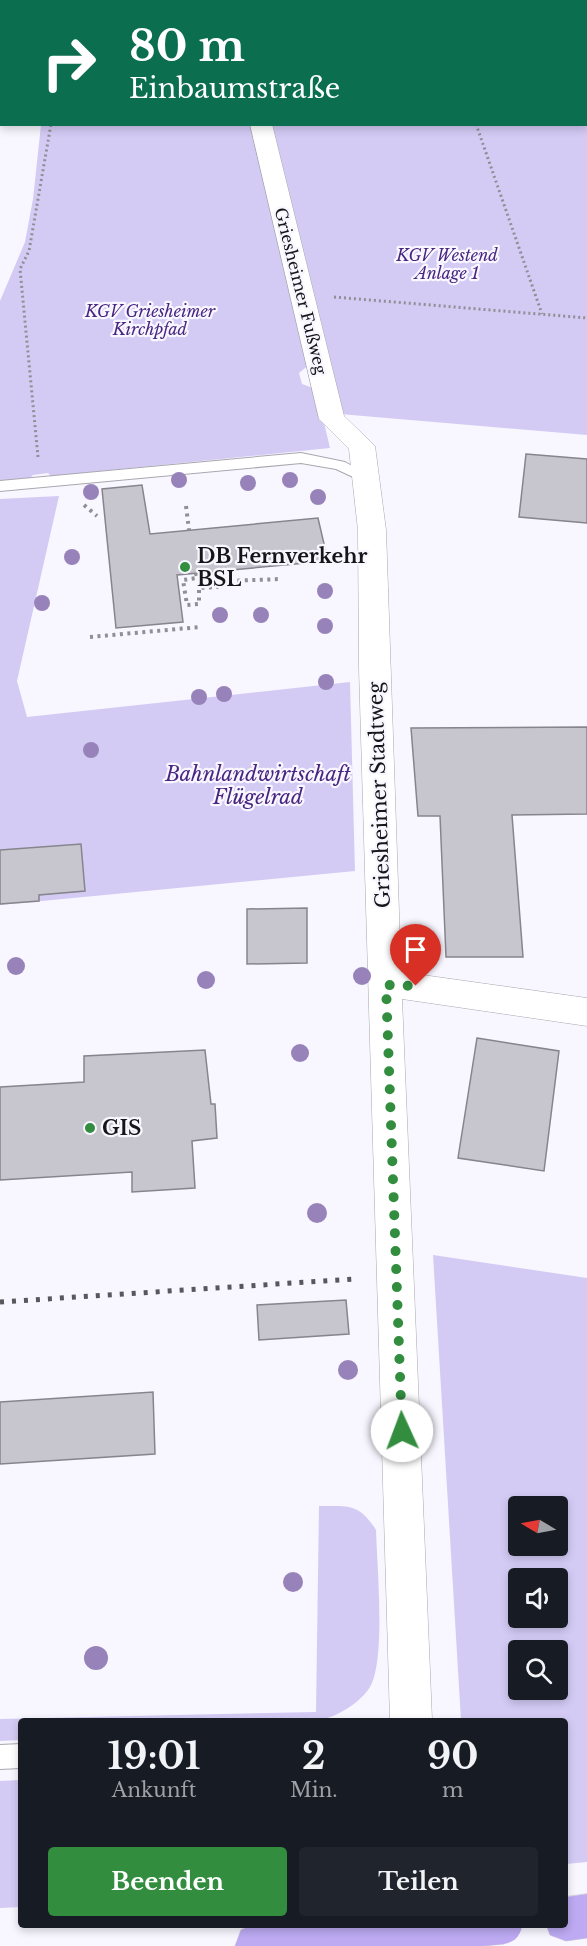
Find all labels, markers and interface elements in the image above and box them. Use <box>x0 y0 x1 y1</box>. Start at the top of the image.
text: 80 m <box>129 20 245 72</box>
icon: right <box>30 24 108 102</box>
text: Einbaumstraße <box>129 72 340 105</box>
street label: Griesheimer Fußweg <box>271 205 332 377</box>
park label: KGV Westend Anlage 1 <box>395 245 498 283</box>
park label: KGV Griesheimer Kirchpfad <box>84 301 216 339</box>
place label: DB Fernverkehr BSL <box>197 544 368 591</box>
marker: DB Fernverkehr BSL <box>178 560 192 574</box>
street label: Griesheimer Stadtweg <box>363 680 395 909</box>
park label: Bahnlandwirtschaft Flügelrad <box>164 762 351 809</box>
pin <box>390 924 441 986</box>
icon: arrive <box>399 933 432 966</box>
place label: GIS <box>102 1116 141 1140</box>
marker: GIS <box>83 1121 97 1135</box>
position arrow <box>370 1399 434 1463</box>
north arrow <box>508 1496 568 1556</box>
map controls <box>508 1496 568 1700</box>
button: sound <box>508 1568 568 1628</box>
button: search <box>508 1640 568 1700</box>
text: 19:01 <box>107 1734 201 1779</box>
text: 2 <box>302 1734 326 1779</box>
text: 90 <box>427 1734 479 1779</box>
text: Ankunft <box>112 1778 196 1802</box>
text: Min. <box>290 1778 338 1802</box>
text: m <box>442 1778 464 1802</box>
button: Beenden <box>48 1847 287 1916</box>
button: Teilen <box>299 1847 538 1916</box>

